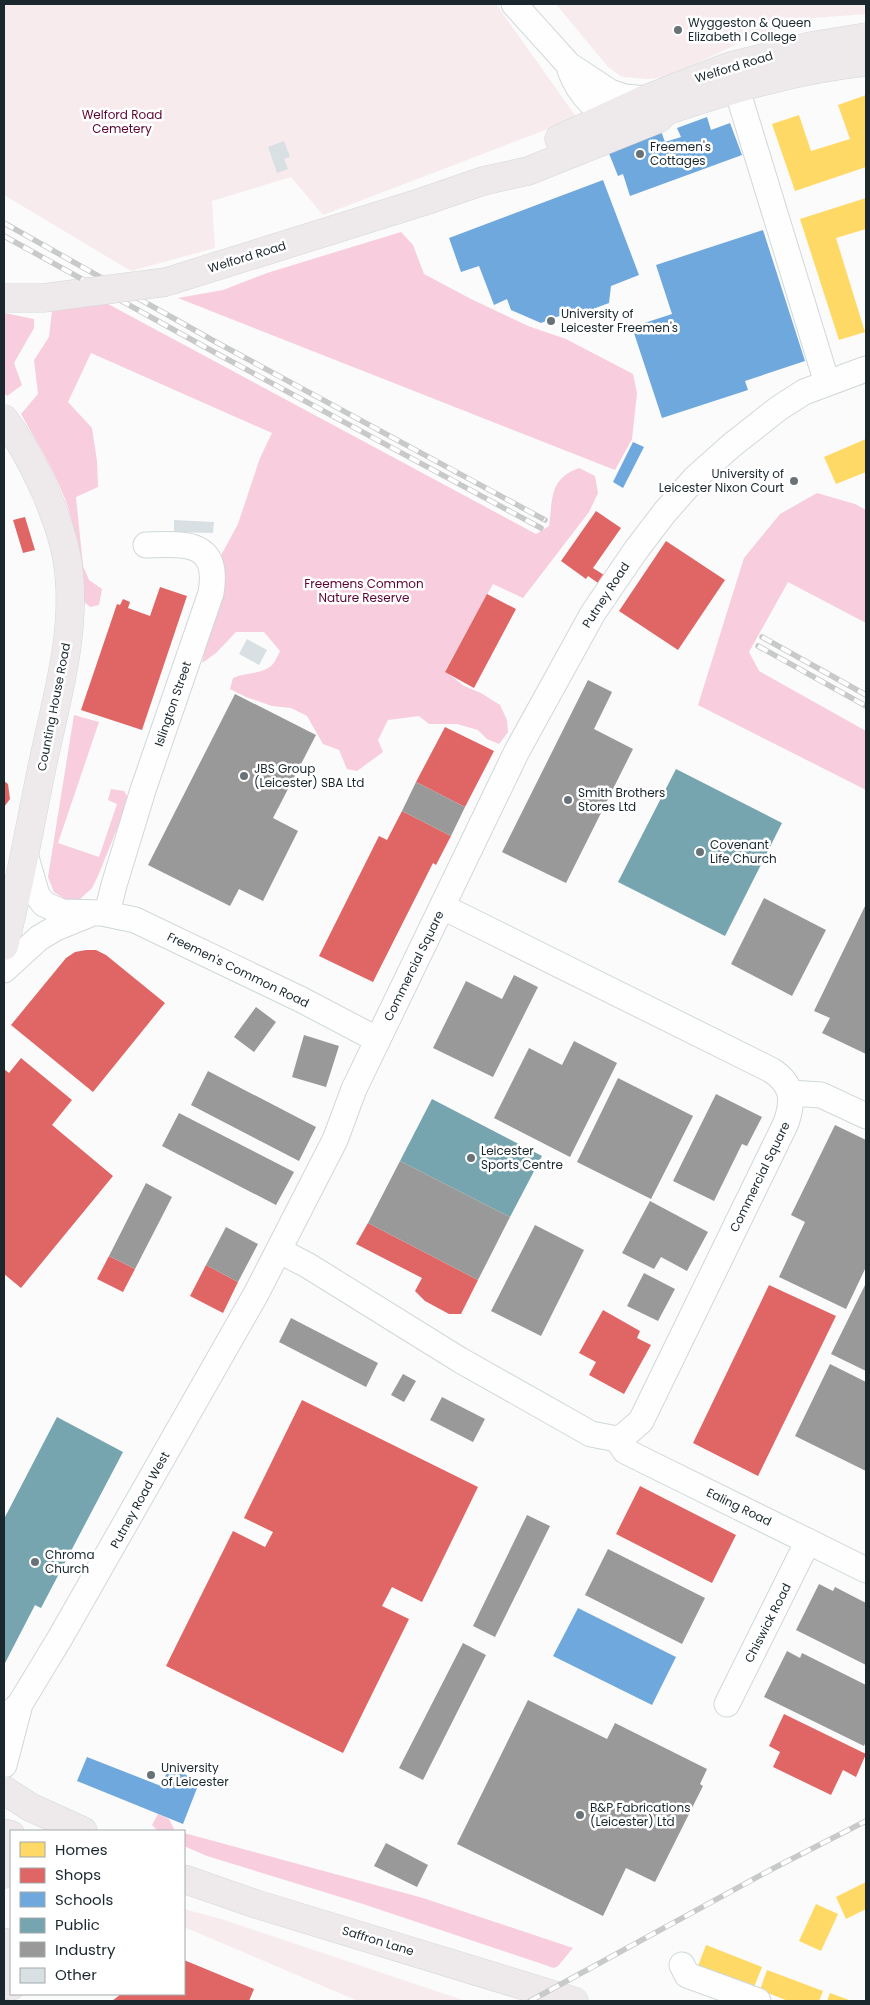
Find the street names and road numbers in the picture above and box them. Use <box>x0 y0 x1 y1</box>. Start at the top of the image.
street label: Welford Road <box>693 47 775 86</box>
street label: Welford Road <box>206 237 288 276</box>
street label: Putney Road <box>578 559 633 631</box>
street label: Counting House Road <box>33 641 74 773</box>
street label: Islington Street <box>150 659 195 749</box>
street label: Commercial Square <box>379 908 448 1024</box>
street label: Freemen's Common Road <box>165 928 312 1011</box>
street label: Commercial Square <box>725 1119 794 1235</box>
street label: Putney Road West <box>106 1448 173 1551</box>
street label: Ealing Road <box>704 1483 775 1530</box>
street label: Chiswick Road <box>740 1580 795 1665</box>
street label: Saffron Lane <box>340 1922 416 1960</box>

